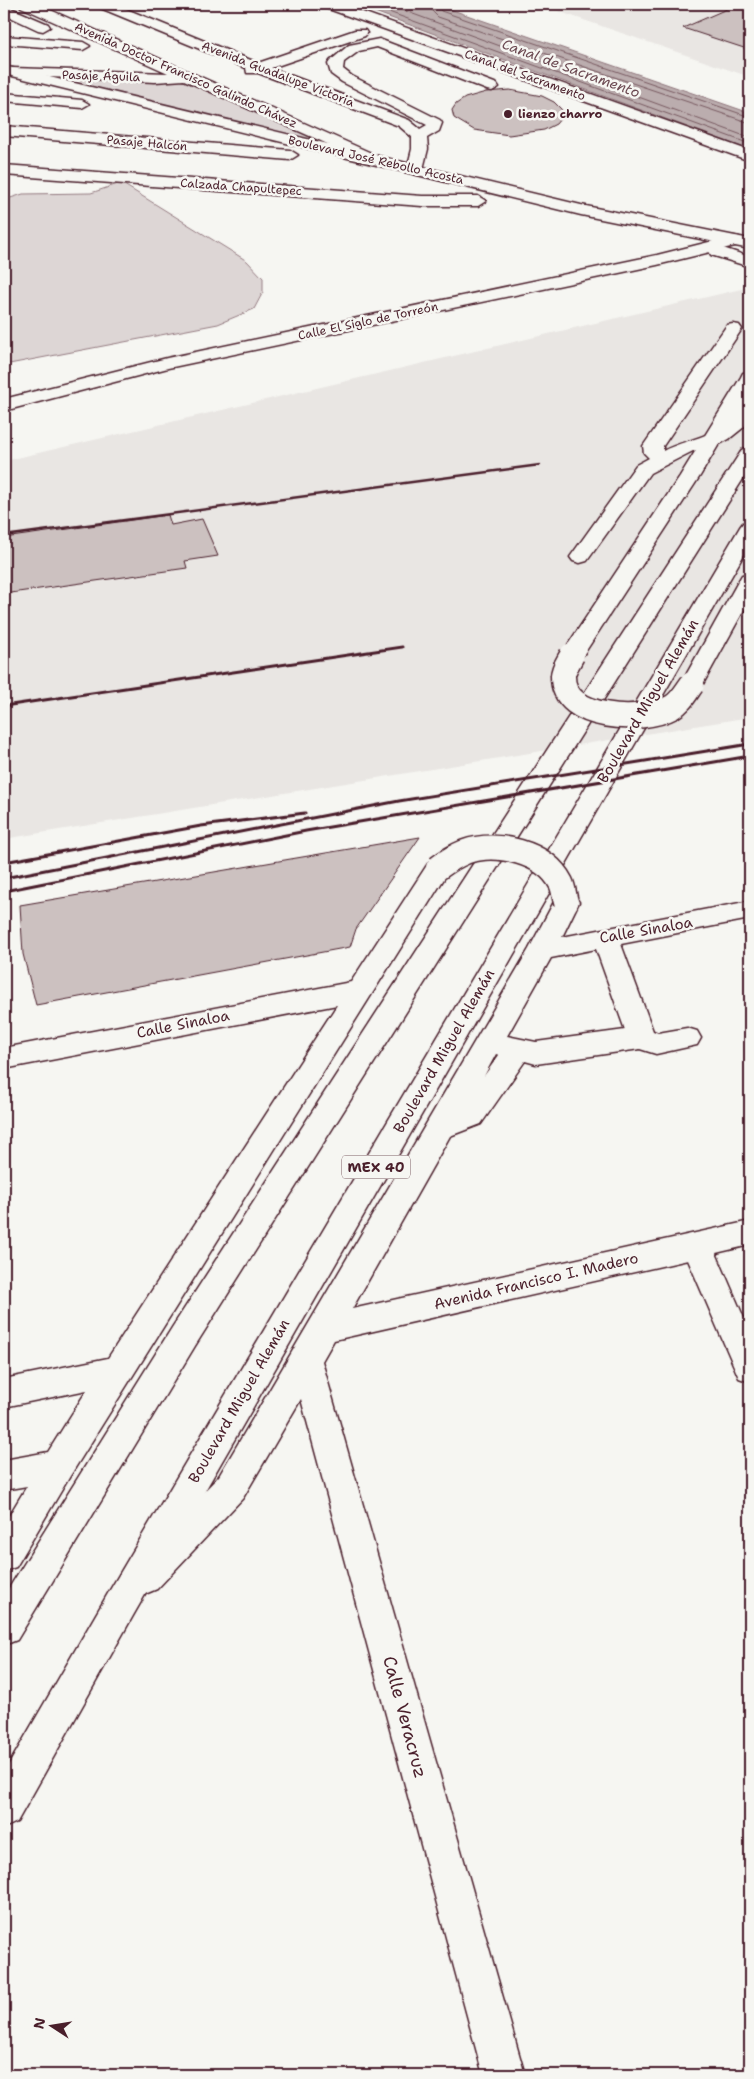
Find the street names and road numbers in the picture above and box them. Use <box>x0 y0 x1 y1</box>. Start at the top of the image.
street label: Avenida Doctor Francisco Galindo Chávez <box>72 18 300 132</box>
street label: Avenida Guadalupe Victoria <box>199 37 357 111</box>
street label: Canal del Sacramento <box>462 46 588 104</box>
street label: Pasaje Águila <box>62 67 141 85</box>
street label: Pasaje Halcón <box>106 132 188 154</box>
street label: Boulevard José Rebollo Acosta <box>287 132 466 188</box>
street label: Calzada Chapultepec <box>180 175 302 199</box>
street label: Calle El Siglo de Torreón <box>297 298 439 344</box>
street label: Boulevard Miguel Alemán <box>593 615 703 787</box>
street label: Calle Sinaloa <box>598 912 695 948</box>
street label: Boulevard Miguel Alemán <box>389 965 499 1137</box>
street label: Calle Sinaloa <box>135 1005 232 1043</box>
road number: MEX 40 <box>342 1156 410 1178</box>
street label: Avenida Francisco I. Madero <box>432 1248 640 1314</box>
street label: Boulevard Miguel Alemán <box>184 1315 294 1487</box>
street label: Calle Veracruz <box>377 1653 433 1781</box>

